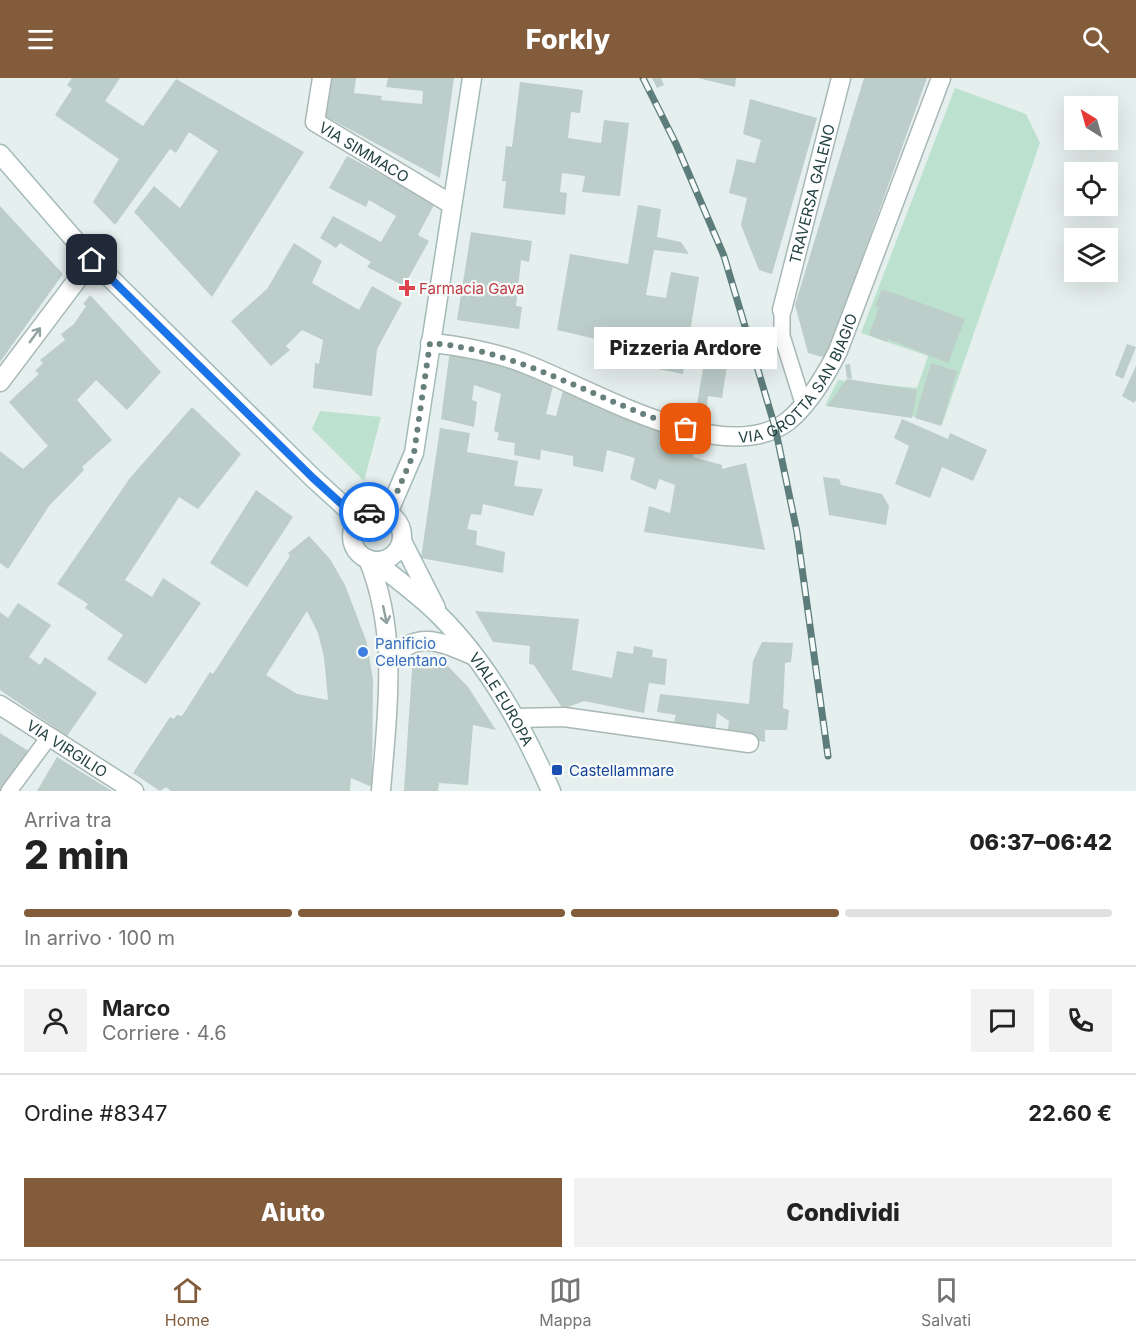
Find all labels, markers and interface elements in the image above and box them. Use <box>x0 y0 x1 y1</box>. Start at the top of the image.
icon: menu <box>24 23 57 56</box>
text: Forkly <box>526 23 610 56</box>
icon: search <box>1079 23 1112 56</box>
north arrow <box>1064 96 1118 150</box>
map controls <box>1064 96 1118 282</box>
street label: VIA SIMMACO <box>316 117 413 186</box>
street label: TRAVERSA GALENO <box>785 122 838 266</box>
button: locate <box>1064 162 1118 216</box>
button: layers <box>1064 228 1118 282</box>
pin <box>66 234 117 285</box>
icon: home <box>75 243 108 276</box>
place label: Farmacia Gava <box>419 279 524 298</box>
marker: Farmacia Gava <box>400 281 414 295</box>
street label: VIA GROTTA SAN BIAGIO <box>738 310 861 446</box>
callout: Pizzeria Ardore <box>594 327 777 369</box>
one-way arrow <box>28 328 41 344</box>
text: Pizzeria Ardore <box>609 336 762 360</box>
pin <box>660 403 711 454</box>
icon: bag <box>669 412 702 445</box>
courier <box>339 482 399 542</box>
icon: car <box>353 496 386 529</box>
one-way arrow <box>380 605 391 624</box>
place label: Panificio Celentano <box>375 634 447 670</box>
marker: Panificio Celentano <box>356 645 370 659</box>
street label: VIALE EUROPA <box>466 648 538 749</box>
street label: VIA VIRGILIO <box>23 715 111 781</box>
place label: Castellammare <box>569 761 674 780</box>
marker: Castellammare <box>550 763 564 777</box>
text: Arriva tra <box>24 808 112 832</box>
text: 06:37–06:42 <box>969 829 1112 855</box>
text: 2 min <box>24 831 129 878</box>
text: In arrivo · 100 m <box>24 926 175 950</box>
button: person <box>24 989 87 1052</box>
button: chat <box>971 989 1034 1052</box>
button: phone <box>1049 989 1112 1052</box>
text: Marco <box>102 995 170 1021</box>
text: Corriere · 4.6 <box>102 1021 227 1045</box>
text: Ordine #8347 <box>24 1100 167 1126</box>
text: 22.60 € <box>1028 1100 1112 1126</box>
button: Aiuto <box>24 1178 562 1247</box>
button: Condividi <box>574 1178 1112 1247</box>
tab: Home <box>165 1274 210 1330</box>
tab: Mappa <box>539 1274 591 1330</box>
tab: Salvati <box>921 1274 971 1330</box>

